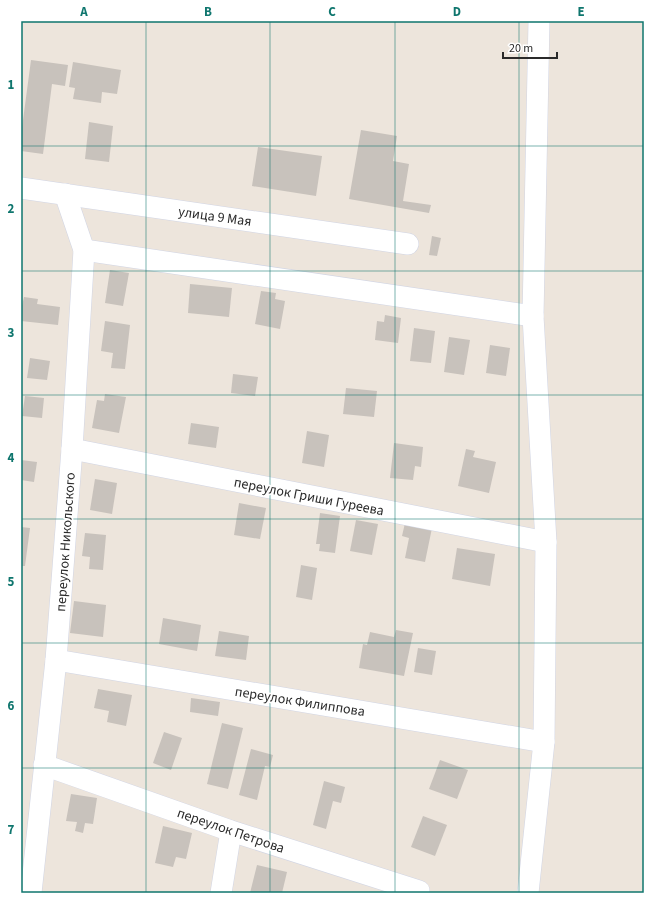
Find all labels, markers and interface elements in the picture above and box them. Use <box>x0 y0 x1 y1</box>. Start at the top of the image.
text: A <box>79 3 88 21</box>
text: B <box>204 3 212 21</box>
text: C <box>328 3 336 21</box>
text: D <box>453 3 461 21</box>
text: E <box>577 3 585 21</box>
scale bar <box>503 34 557 60</box>
text: 20 m <box>509 40 533 57</box>
text: 1 <box>8 76 15 94</box>
text: 2 <box>8 200 15 218</box>
street label: улица 9 Мая <box>177 202 253 232</box>
text: 3 <box>8 324 15 342</box>
text: 4 <box>8 449 15 467</box>
street label: переулок Никольского <box>51 472 81 612</box>
street label: переулок Гриши Гуреева <box>232 473 386 521</box>
text: 5 <box>8 573 15 591</box>
street label: переулок Филиппова <box>233 682 366 722</box>
text: 6 <box>8 697 15 715</box>
street label: переулок Петрова <box>174 803 287 859</box>
text: 7 <box>8 821 15 839</box>

